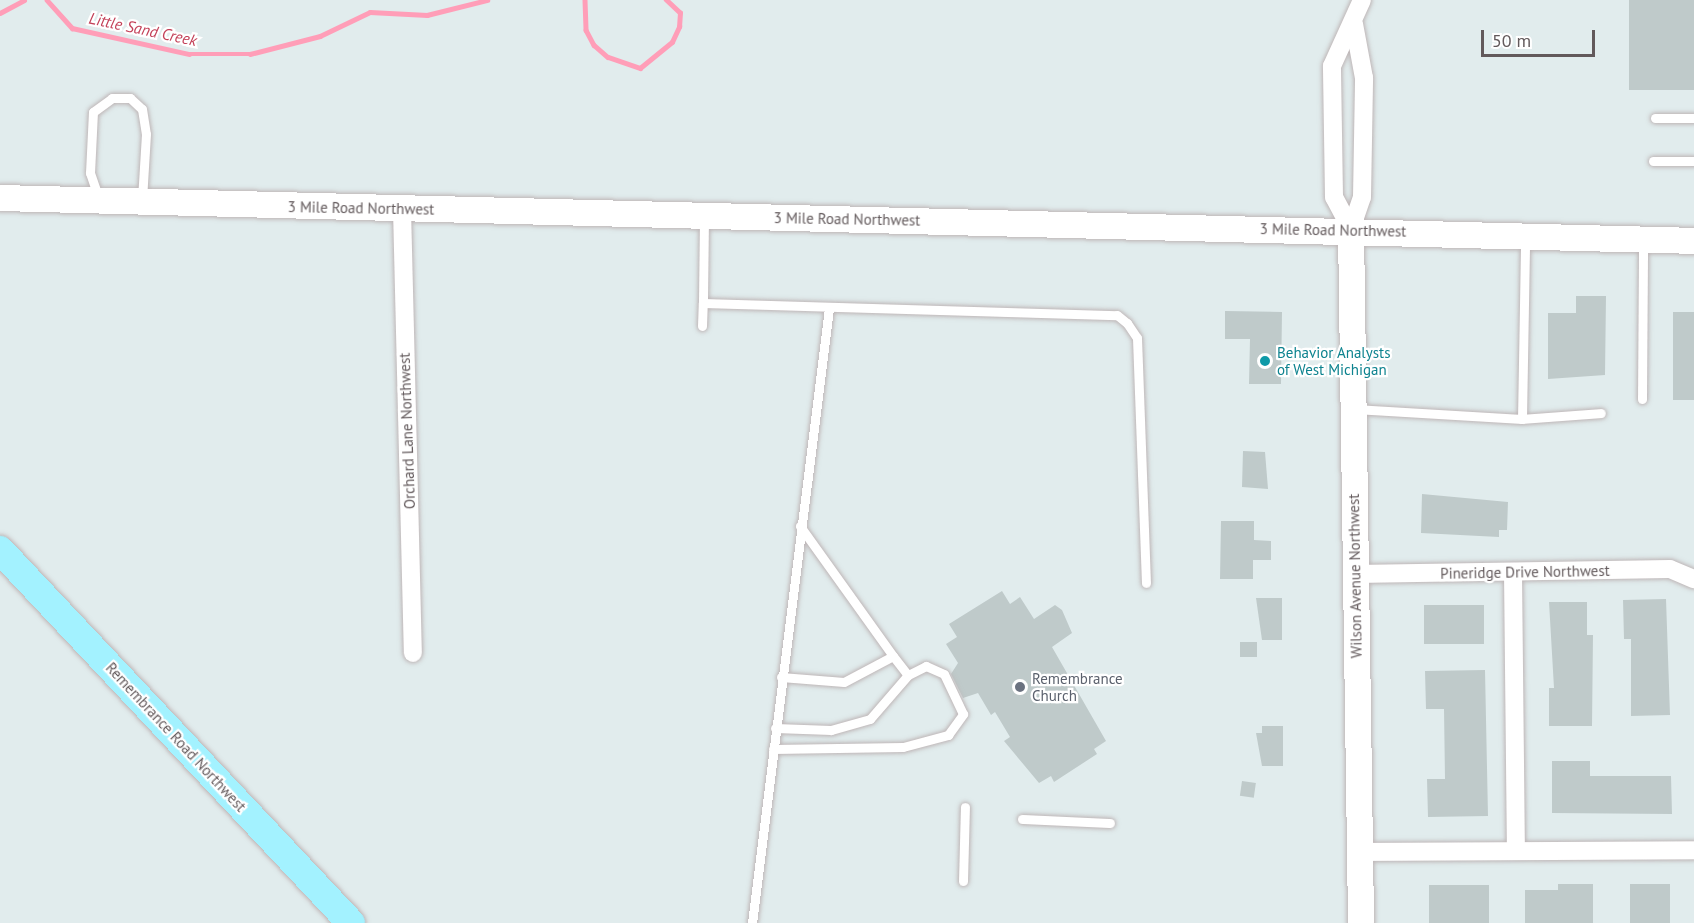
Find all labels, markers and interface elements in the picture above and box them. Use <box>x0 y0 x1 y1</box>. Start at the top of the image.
water label: Little Sand Creek <box>87 8 199 50</box>
scale bar <box>1484 18 1598 56</box>
text: 50 m <box>1492 29 1531 52</box>
street label: 3 Mile Road Northwest <box>288 198 434 218</box>
street label: 3 Mile Road Northwest <box>774 209 920 229</box>
street label: 3 Mile Road Northwest <box>1260 220 1406 240</box>
place label: Behavior Analysts of West Michigan <box>1277 343 1391 378</box>
street label: Orchard Lane Northwest <box>395 352 419 510</box>
marker: Behavior Analysts of West Michigan <box>1258 354 1272 368</box>
street label: Wilson Avenue Northwest <box>1345 493 1365 659</box>
street label: Pineridge Drive Northwest <box>1440 562 1610 582</box>
street label: Remembrance Road Northwest <box>102 659 250 815</box>
place label: Remembrance Church <box>1032 669 1123 704</box>
marker: Remembrance Church <box>1013 680 1027 694</box>

